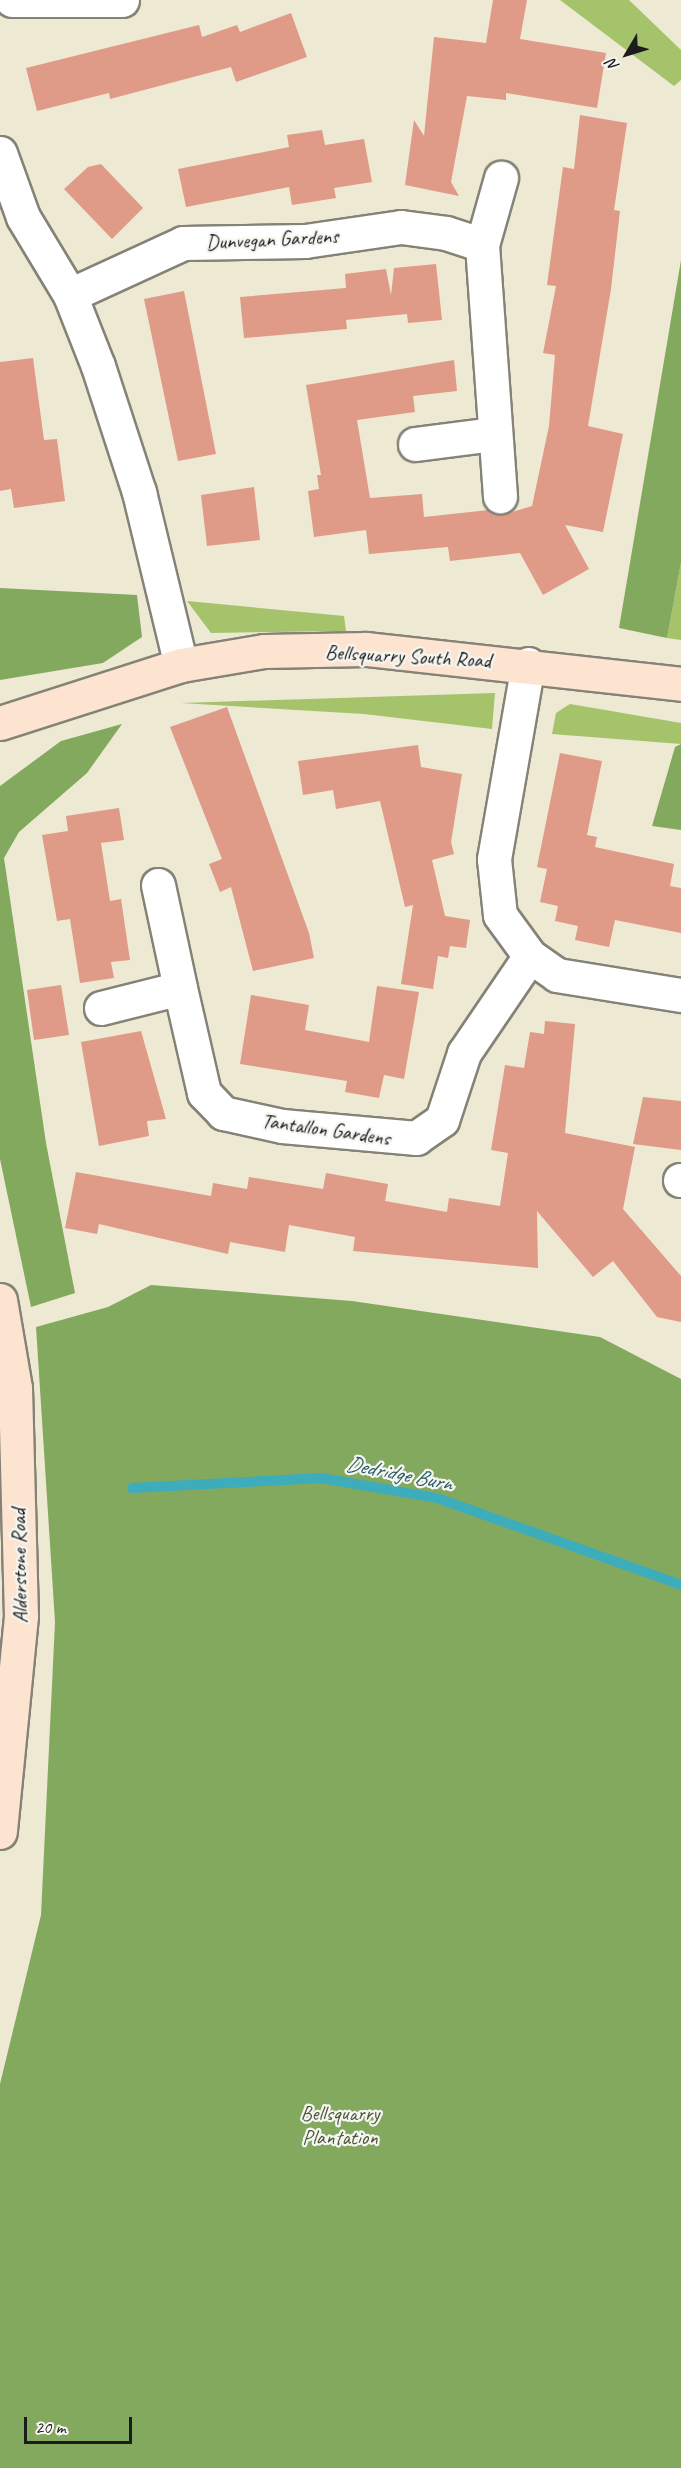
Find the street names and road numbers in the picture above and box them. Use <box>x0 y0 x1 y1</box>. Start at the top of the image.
street label: Dunvegan Gardens <box>205 223 339 255</box>
street label: Bellsquarry South Road <box>325 639 491 673</box>
street label: Tantallon Gardens <box>260 1108 392 1150</box>
street label: Alderstone Road <box>5 1508 33 1624</box>

